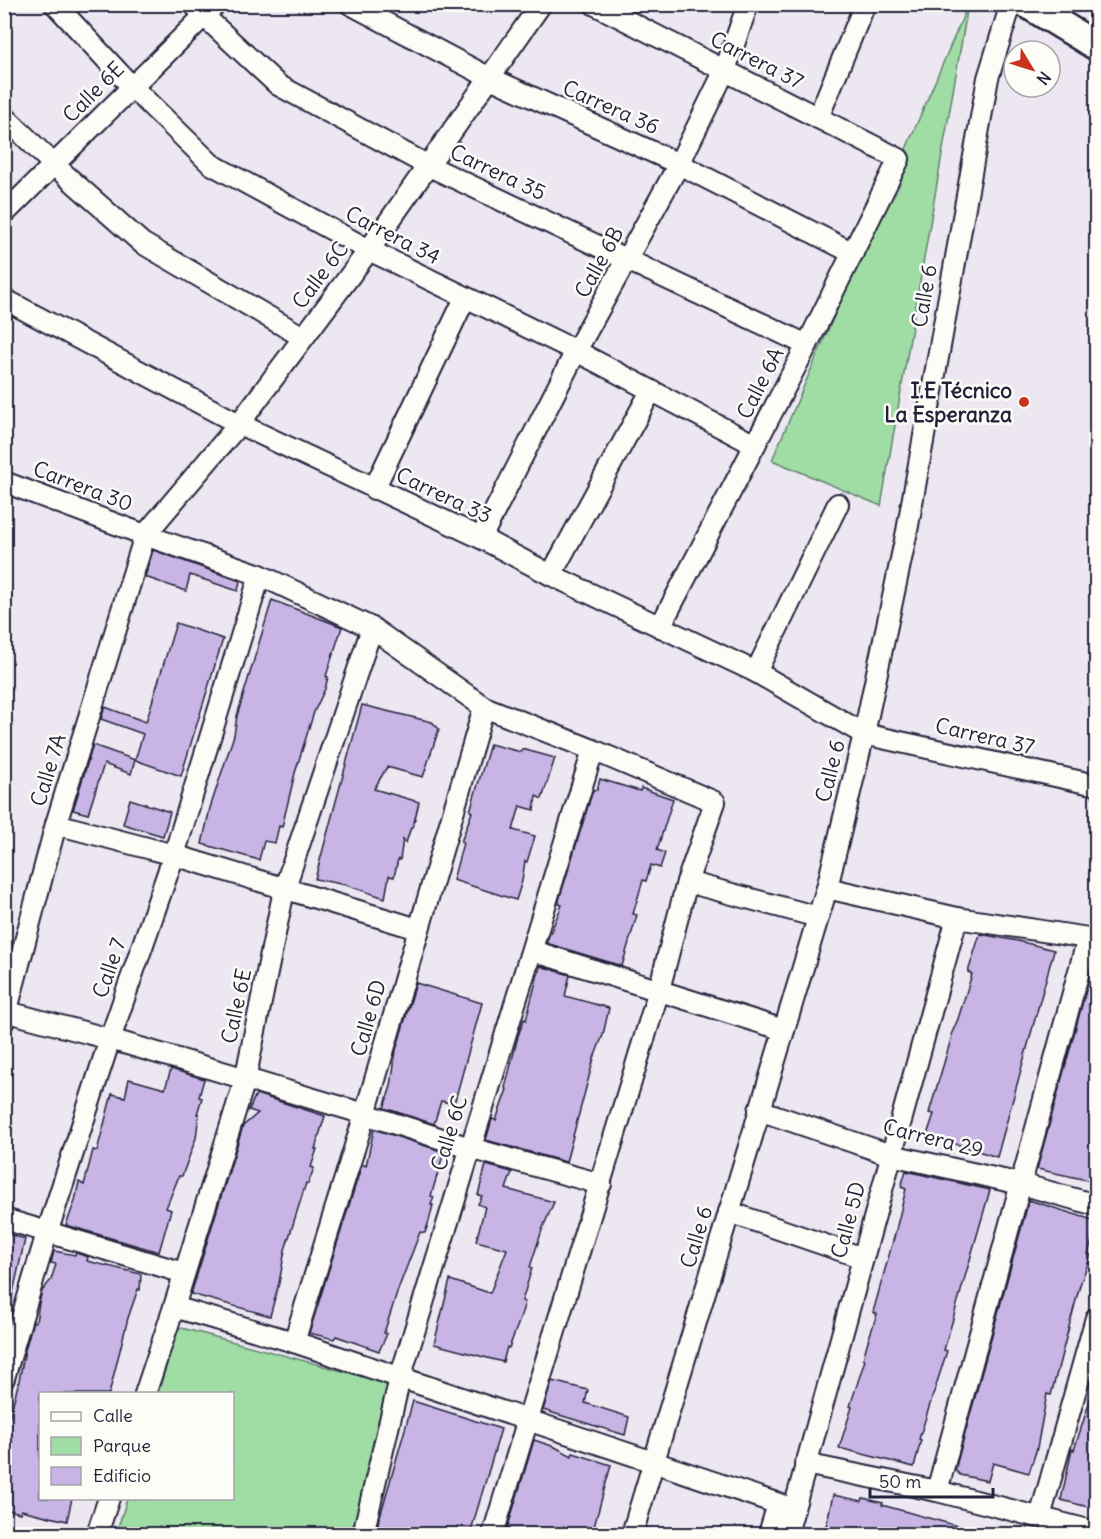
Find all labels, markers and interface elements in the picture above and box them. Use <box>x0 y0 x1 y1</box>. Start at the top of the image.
street label: Carrera 37 <box>706 25 808 95</box>
north arrow <box>1002 39 1062 99</box>
street label: Calle 6E <box>57 56 129 128</box>
text: N <box>1033 68 1055 89</box>
street label: Carrera 36 <box>559 74 663 140</box>
street label: Carrera 35 <box>446 138 550 206</box>
street label: Carrera 34 <box>341 200 445 270</box>
street label: Calle 6B <box>568 222 630 302</box>
street label: Calle 6C <box>286 236 354 314</box>
street label: Calle 6 <box>905 262 943 330</box>
street label: Calle 6A <box>730 343 790 423</box>
place label: I.E Técnico La Esperanza <box>884 377 1012 428</box>
marker: I.E Técnico La Esperanza <box>1017 395 1031 409</box>
street label: Carrera 30 <box>29 455 137 517</box>
street label: Carrera 33 <box>392 461 496 529</box>
street label: Carrera 37 <box>933 711 1037 761</box>
street label: Calle 7A <box>24 730 72 810</box>
street label: Calle 6 <box>809 737 851 805</box>
street label: Calle 7 <box>86 934 132 1002</box>
street label: Calle 6E <box>215 966 257 1046</box>
street label: Calle 6D <box>344 977 392 1059</box>
street label: Calle 6C <box>425 1092 473 1174</box>
street label: Carrera 29 <box>880 1113 986 1163</box>
street label: Calle 5D <box>825 1179 871 1261</box>
street label: Calle 6 <box>674 1203 718 1271</box>
legend <box>39 1392 234 1500</box>
text: Calle <box>93 1404 133 1427</box>
text: Parque <box>93 1434 151 1457</box>
scale bar <box>870 1461 993 1499</box>
text: Edificio <box>93 1464 151 1487</box>
text: 50 m <box>879 1470 921 1493</box>

